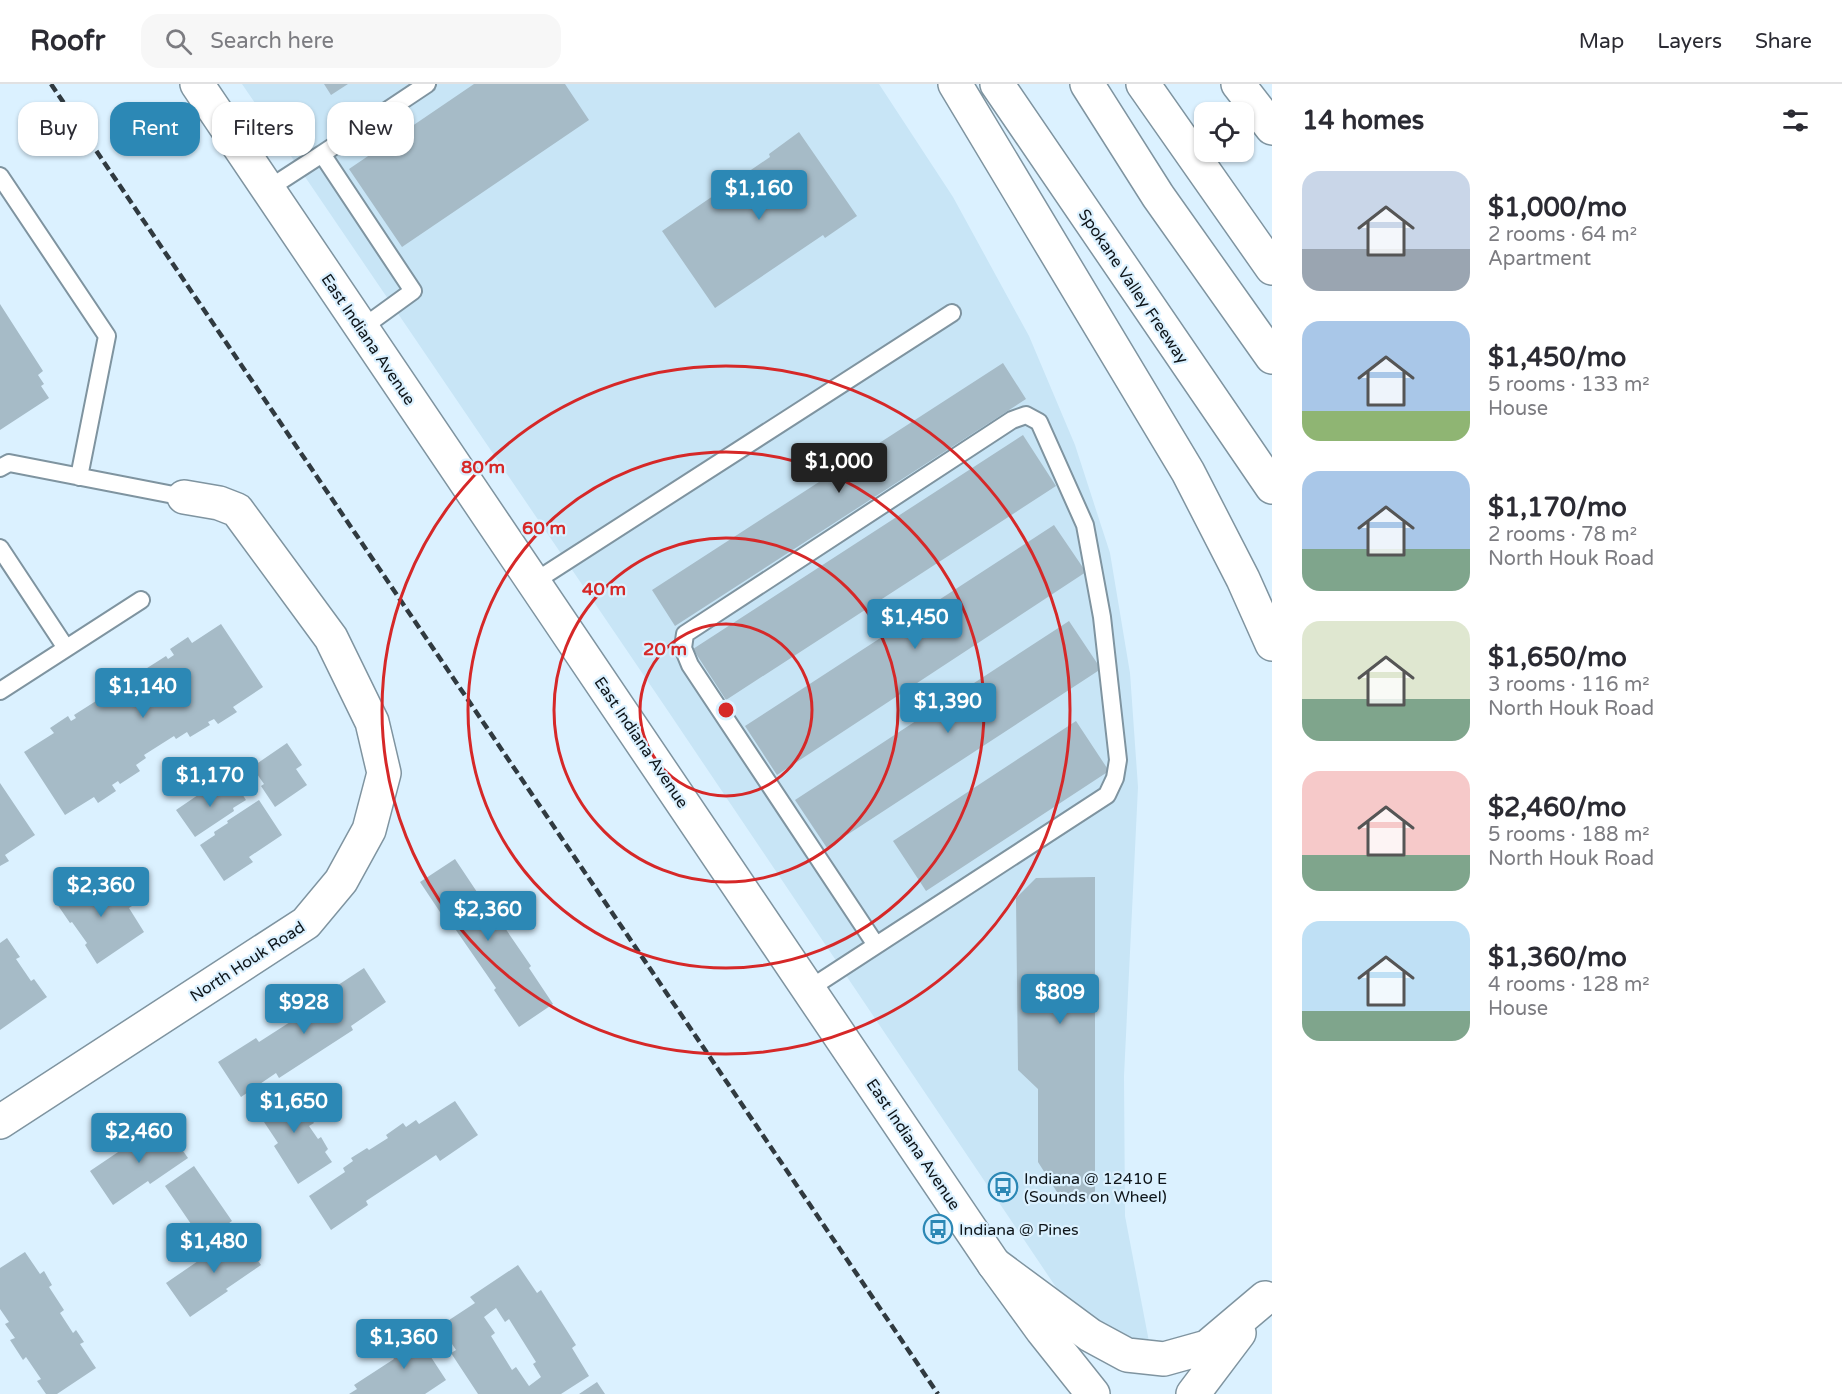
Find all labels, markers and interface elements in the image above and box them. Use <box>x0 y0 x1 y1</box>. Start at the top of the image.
search box <box>141 14 561 68</box>
text: Roofr <box>30 24 105 58</box>
icon: search <box>162 25 195 58</box>
text: Search here <box>210 28 334 54</box>
text: Map <box>1579 29 1624 54</box>
text: Layers <box>1657 29 1722 54</box>
text: Share <box>1755 29 1812 54</box>
chip: Buy <box>18 102 98 156</box>
chip: Rent <box>110 102 200 156</box>
chip: Filters <box>212 102 315 156</box>
chip: New <box>327 102 414 156</box>
map controls <box>1194 102 1254 162</box>
button: locate <box>1194 102 1254 162</box>
icon: filters <box>1779 104 1812 137</box>
text: 14 homes <box>1302 105 1424 136</box>
pin: $1,160 <box>710 170 808 221</box>
text: $1,160 <box>725 177 793 201</box>
text: $1,000/mo <box>1488 192 1627 223</box>
icon: home <box>1350 195 1422 267</box>
street label: Spokane Valley Freeway <box>1074 205 1193 368</box>
text: 2 rooms · 64 m² <box>1488 223 1637 247</box>
text: Apartment <box>1488 247 1591 271</box>
street label: East Indiana Avenue <box>317 270 420 409</box>
text: $1,450/mo <box>1488 342 1626 373</box>
icon: home <box>1350 345 1422 417</box>
text: 5 rooms · 133 m² <box>1488 373 1650 397</box>
text: House <box>1488 397 1548 421</box>
pin: $1,000 <box>790 443 888 494</box>
text: $1,000 <box>805 450 873 474</box>
text: 80 m <box>461 456 505 478</box>
text: $1,170/mo <box>1488 492 1627 523</box>
icon: home <box>1350 495 1422 567</box>
text: 60 m <box>522 517 566 539</box>
text: 2 rooms · 78 m² <box>1488 523 1637 547</box>
text: North Houk Road <box>1488 547 1654 571</box>
text: 40 m <box>582 578 626 600</box>
pin: $1,450 <box>866 599 964 650</box>
text: $1,450 <box>881 606 949 630</box>
text: 20 m <box>643 638 687 660</box>
text: $1,650/mo <box>1488 642 1627 673</box>
icon: home <box>1350 645 1422 717</box>
pin: $1,140 <box>94 668 192 719</box>
street label: East Indiana Avenue <box>590 673 693 812</box>
text: 3 rooms · 116 m² <box>1488 673 1650 697</box>
text: $1,140 <box>109 675 177 699</box>
pin: $1,390 <box>899 683 997 734</box>
text: $1,390 <box>914 690 982 714</box>
text: North Houk Road <box>1488 697 1654 721</box>
centre of rings <box>716 700 736 720</box>
pin: $1,170 <box>161 757 259 808</box>
text: $1,170 <box>176 764 244 788</box>
text: $2,460/mo <box>1488 792 1626 823</box>
icon: home <box>1350 795 1422 867</box>
text: 5 rooms · 188 m² <box>1488 823 1650 847</box>
text: North Houk Road <box>1488 847 1654 871</box>
pin: $2,360 <box>52 867 150 918</box>
text: $2,360 <box>67 874 135 898</box>
pin: $2,360 <box>439 891 537 942</box>
text: $2,360 <box>454 898 522 922</box>
street label: North Houk Road <box>186 917 309 1006</box>
text: $1,360/mo <box>1488 942 1627 973</box>
icon: home <box>1350 945 1422 1017</box>
text: 4 rooms · 128 m² <box>1488 973 1650 997</box>
pin: $809 <box>1024 974 1096 1025</box>
text: $809 <box>1035 981 1085 1005</box>
pin: $928 <box>268 984 340 1035</box>
text: $928 <box>279 991 329 1015</box>
text: House <box>1488 997 1548 1021</box>
street label: East Indiana Avenue <box>862 1075 965 1214</box>
pin: $1,650 <box>245 1083 343 1134</box>
text: $1,650 <box>260 1090 328 1114</box>
pin: $2,460 <box>90 1113 188 1164</box>
text: $2,460 <box>105 1120 173 1144</box>
place label: Indiana @ 12410 E (Sounds on Wheel) <box>1024 1169 1167 1207</box>
bus stop icon: Indiana @ 12410 E (Sounds on Wheel) <box>987 1171 1019 1203</box>
bus stop icon: Indiana @ Pines <box>922 1213 954 1245</box>
place label: Indiana @ Pines <box>959 1220 1079 1240</box>
pin: $1,480 <box>165 1223 263 1274</box>
text: $1,480 <box>180 1230 248 1254</box>
pin: $1,360 <box>355 1319 453 1370</box>
text: $1,360 <box>370 1326 438 1350</box>

